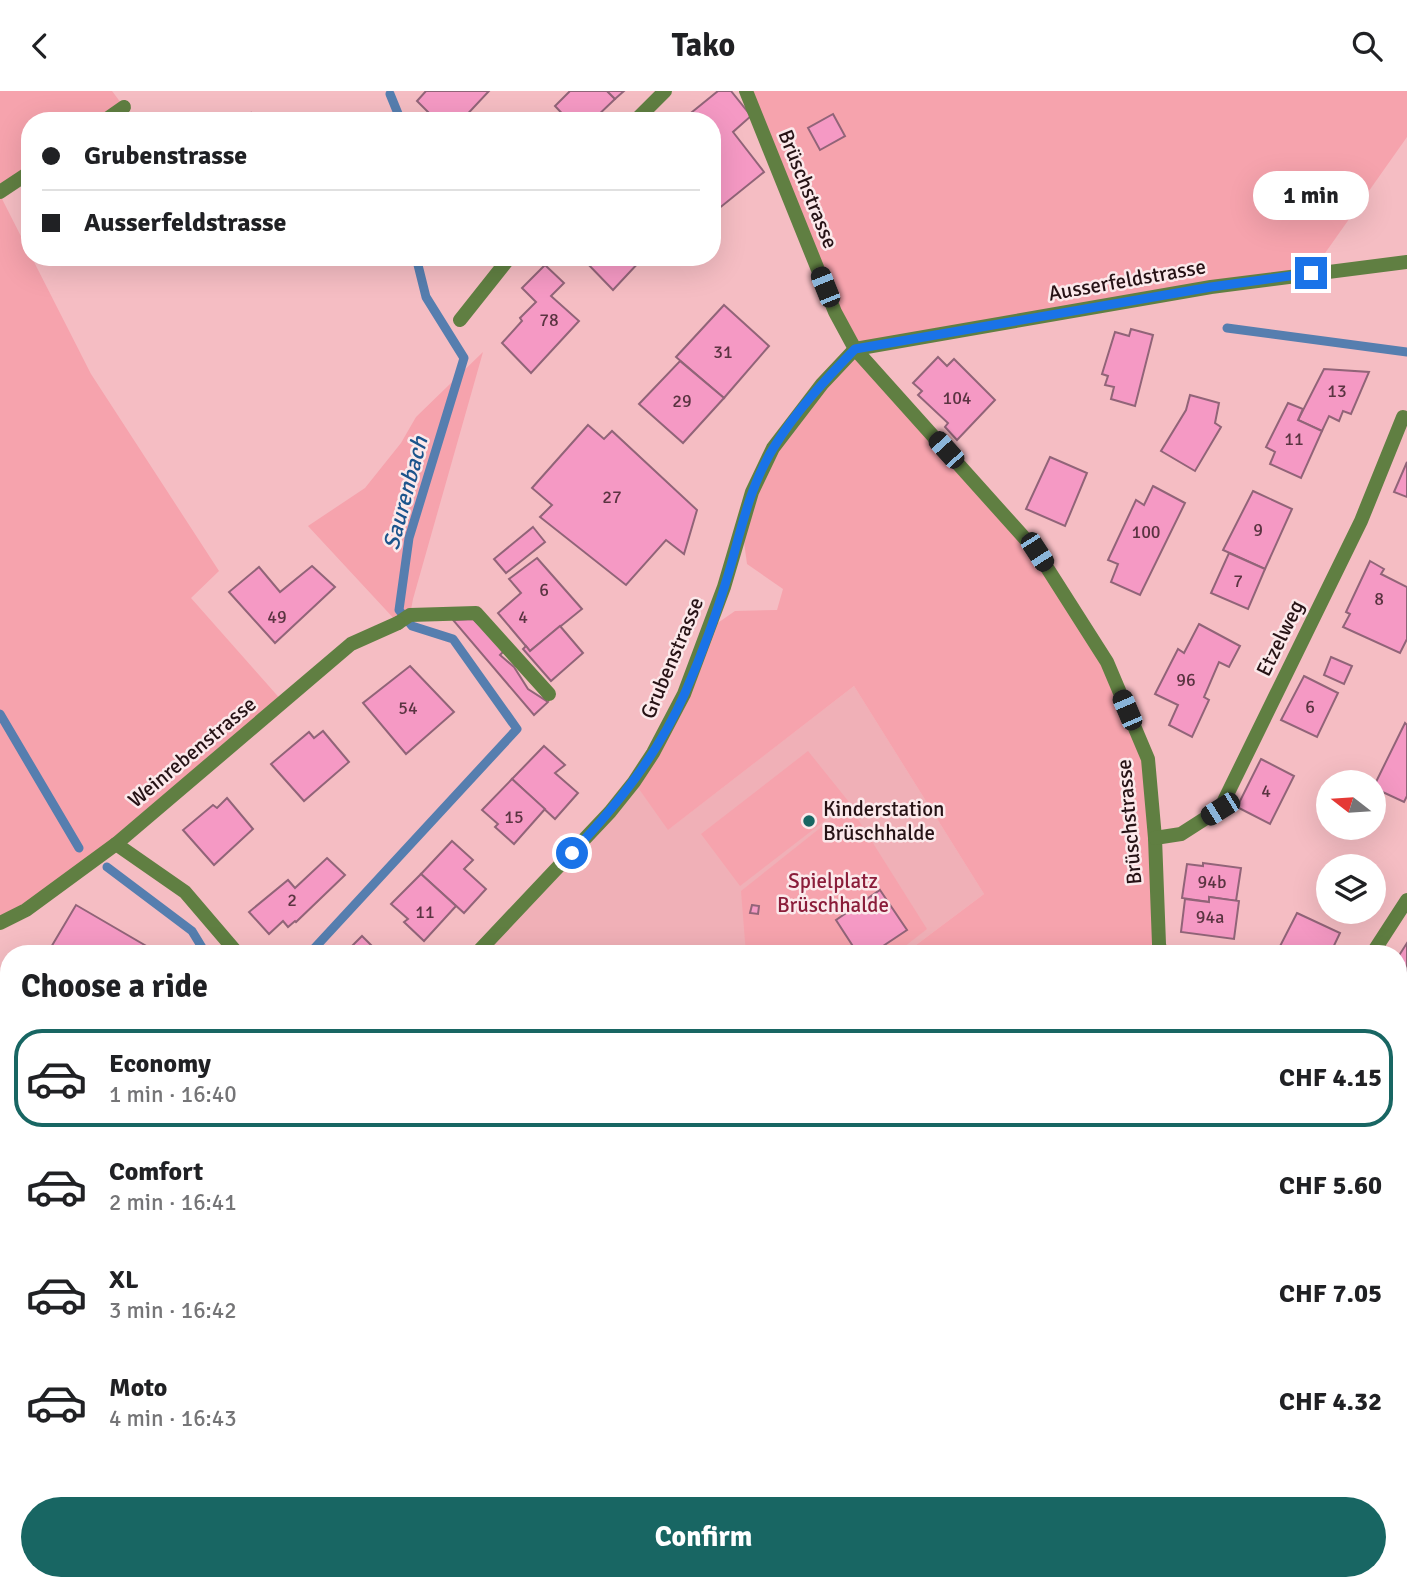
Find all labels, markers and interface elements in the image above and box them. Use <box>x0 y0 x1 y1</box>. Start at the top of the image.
text: Tako <box>672 26 735 65</box>
icon: back <box>21 27 59 65</box>
icon: search <box>1348 27 1386 65</box>
street label: Brüschstrasse <box>772 126 844 252</box>
text: Grubenstrasse <box>84 140 247 172</box>
callout: 1 min <box>1253 171 1369 221</box>
text: 1 min <box>1283 181 1339 210</box>
text: Ausserfeldstrasse <box>84 207 287 239</box>
street label: Ausserfeldstrasse <box>1046 253 1208 307</box>
route end <box>1295 257 1327 289</box>
car <box>808 264 843 310</box>
house number: 78 <box>539 309 559 331</box>
house number: 31 <box>713 341 733 363</box>
house number: 13 <box>1327 380 1347 402</box>
house number: 104 <box>942 387 972 409</box>
house number: 29 <box>672 390 692 412</box>
car <box>925 427 968 473</box>
house number: 11 <box>1284 428 1304 450</box>
water label: Saurenbach <box>376 432 435 553</box>
house number: 27 <box>602 486 622 508</box>
house number: 9 <box>1253 519 1263 541</box>
house number: 100 <box>1131 521 1161 543</box>
car <box>1017 529 1058 575</box>
house number: 7 <box>1233 570 1243 592</box>
house number: 6 <box>539 579 549 601</box>
house number: 8 <box>1374 588 1384 610</box>
street label: Grubenstrasse <box>635 593 709 723</box>
street label: Etzelweg <box>1250 596 1310 680</box>
house number: 49 <box>267 606 287 628</box>
house number: 4 <box>518 606 528 628</box>
house number: 96 <box>1176 669 1196 691</box>
car <box>1110 687 1145 733</box>
street label: Weinrebenstrasse <box>123 691 261 813</box>
house number: 6 <box>1305 696 1315 718</box>
house number: 54 <box>398 697 418 719</box>
street label: Brüschstrasse <box>1111 758 1147 886</box>
north arrow <box>1316 770 1386 840</box>
map controls <box>1316 770 1386 924</box>
house number: 4 <box>1261 780 1271 802</box>
car <box>1197 789 1244 829</box>
place label: Kinderstation Brüschhalde <box>823 796 945 846</box>
house number: 15 <box>504 806 524 828</box>
marker: Kinderstation Brüschhalde <box>801 813 817 829</box>
route start <box>556 837 588 869</box>
button: layers <box>1316 854 1386 924</box>
park label: Spielplatz Brüschhalde <box>777 868 889 918</box>
house number: 94b <box>1198 871 1226 893</box>
house number: 2 <box>287 889 297 911</box>
house number: 11 <box>415 901 435 923</box>
house number: 94a <box>1196 906 1224 928</box>
text: Choose a ride <box>21 967 208 1006</box>
icon: car <box>25 1047 88 1110</box>
text: Economy <box>109 1048 211 1080</box>
text: CHF 4.15 <box>1279 1062 1382 1094</box>
text: 1 min · 16:40 <box>109 1080 237 1109</box>
icon: car <box>25 1155 88 1218</box>
text: Comfort <box>109 1156 203 1188</box>
text: CHF 5.60 <box>1279 1170 1382 1202</box>
text: 2 min · 16:41 <box>109 1188 237 1217</box>
icon: car <box>25 1263 88 1326</box>
text: XL <box>109 1264 139 1296</box>
text: CHF 7.05 <box>1279 1278 1382 1310</box>
text: 3 min · 16:42 <box>109 1296 237 1325</box>
icon: car <box>25 1371 88 1434</box>
text: Moto <box>109 1372 167 1404</box>
text: CHF 4.32 <box>1279 1386 1382 1418</box>
text: 4 min · 16:43 <box>109 1404 237 1433</box>
button: Confirm <box>21 1497 1386 1577</box>

